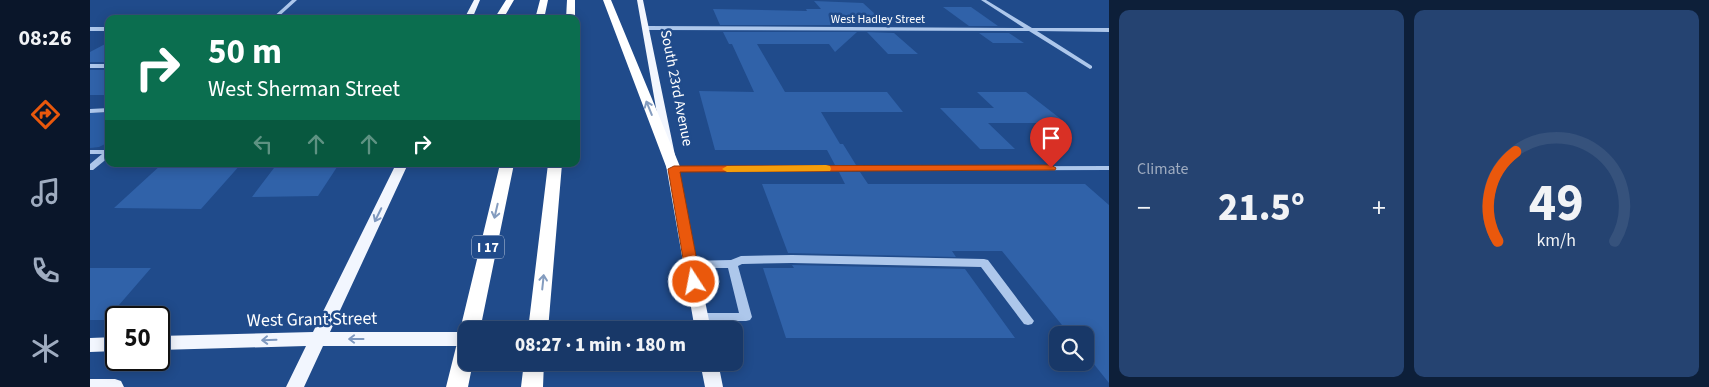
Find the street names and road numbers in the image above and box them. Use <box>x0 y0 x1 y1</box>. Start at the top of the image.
street label: West Hadley Street <box>831 11 925 28</box>
street label: South 23rd Avenue <box>655 28 698 148</box>
road number: I 17 <box>472 236 504 258</box>
street label: West Grant Street <box>247 306 378 333</box>

